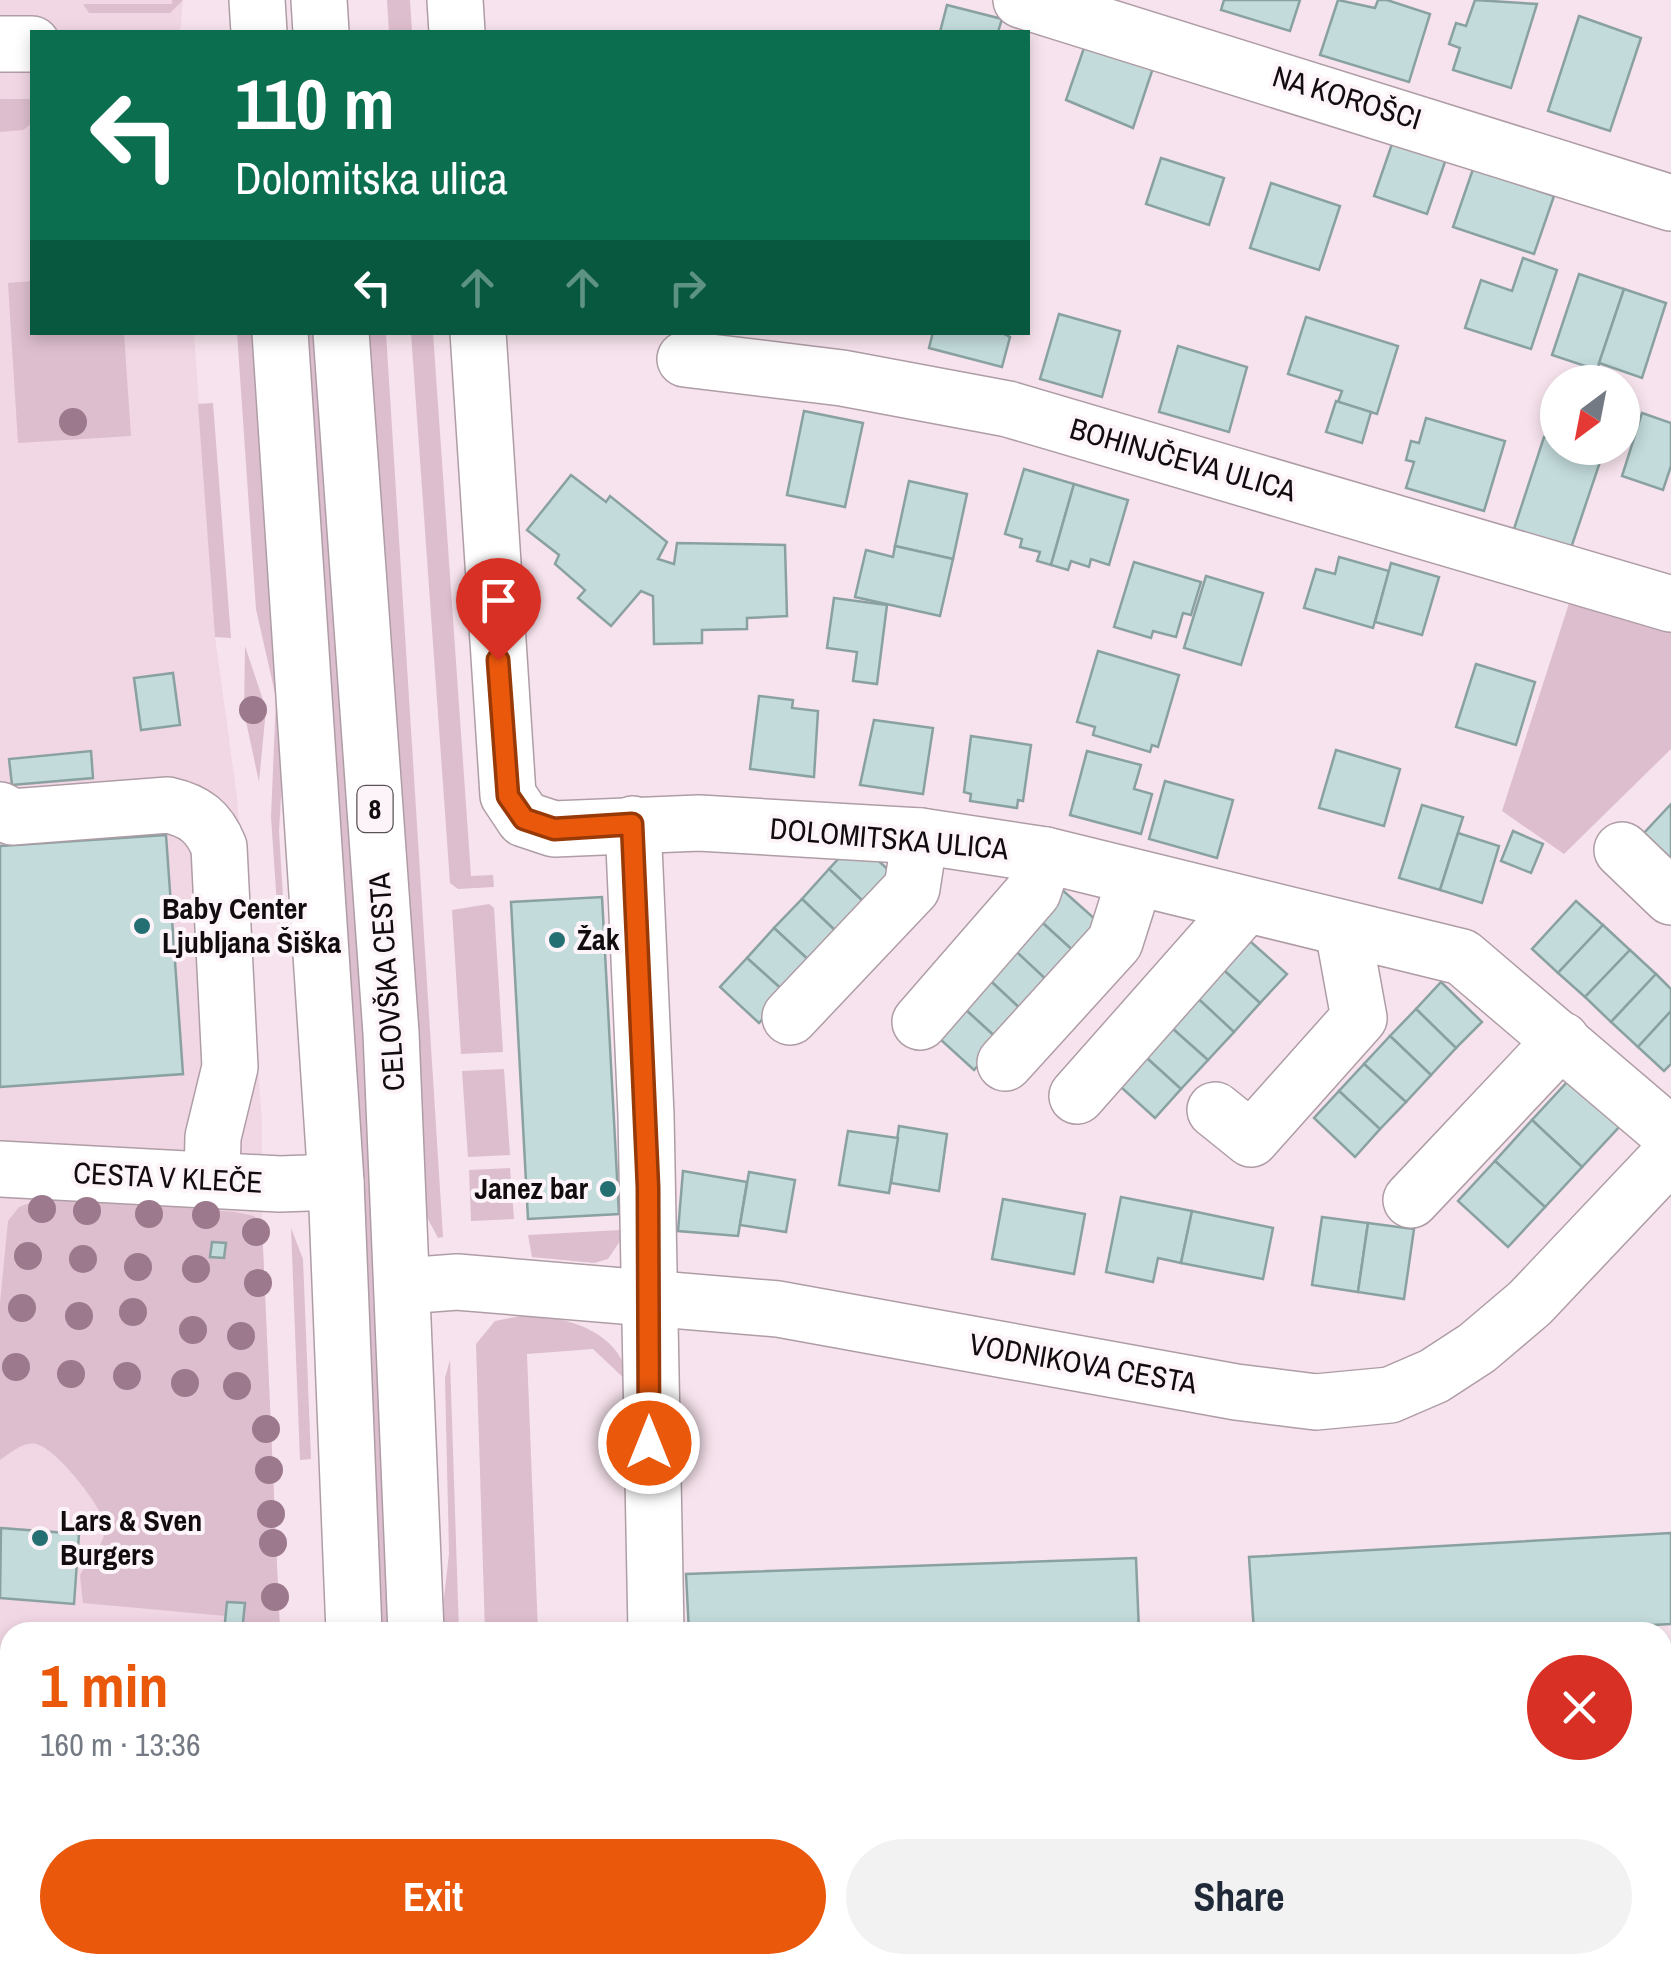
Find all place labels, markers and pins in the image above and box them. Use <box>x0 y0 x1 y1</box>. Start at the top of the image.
pin <box>456 558 541 661</box>
place label: Baby Center Ljubljana Šiška <box>162 888 341 962</box>
marker: Baby Center Ljubljana Šiška <box>131 915 153 937</box>
place label: Žak <box>577 919 620 959</box>
marker: Žak <box>546 929 568 951</box>
place label: Janez bar <box>475 1168 588 1208</box>
marker: Janez bar <box>597 1178 619 1200</box>
place label: Lars & Sven Burgers <box>60 1500 202 1574</box>
marker: Lars & Sven Burgers <box>29 1527 51 1549</box>

